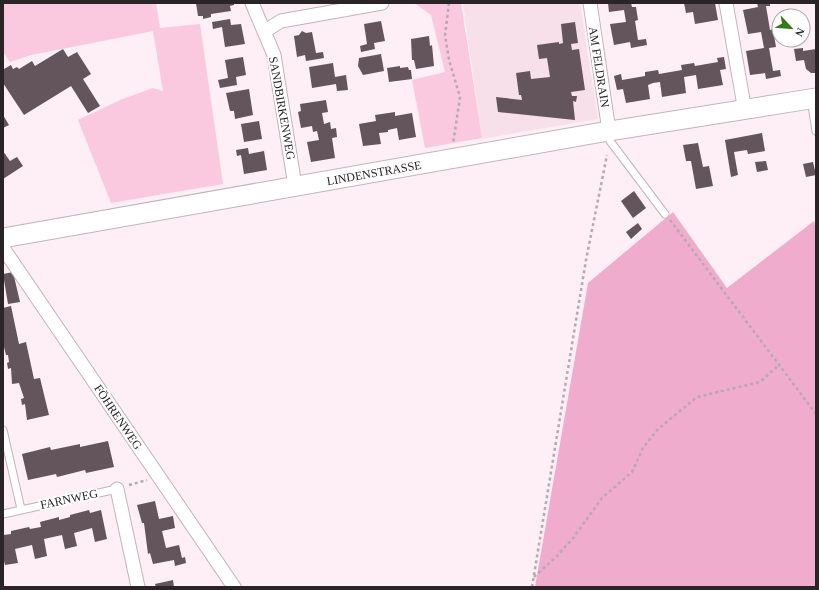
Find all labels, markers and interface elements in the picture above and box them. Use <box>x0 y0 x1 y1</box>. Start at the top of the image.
north arrow <box>771 8 811 48</box>
street label: AM FELDRAIN <box>586 26 612 109</box>
text: N <box>793 26 807 39</box>
street label: SANDBIRKENWEG <box>266 55 298 161</box>
street label: LINDENSTRASSE <box>326 158 422 188</box>
street label: FÖHRENWEG <box>91 382 145 452</box>
street label: FARNWEG <box>39 486 99 512</box>

